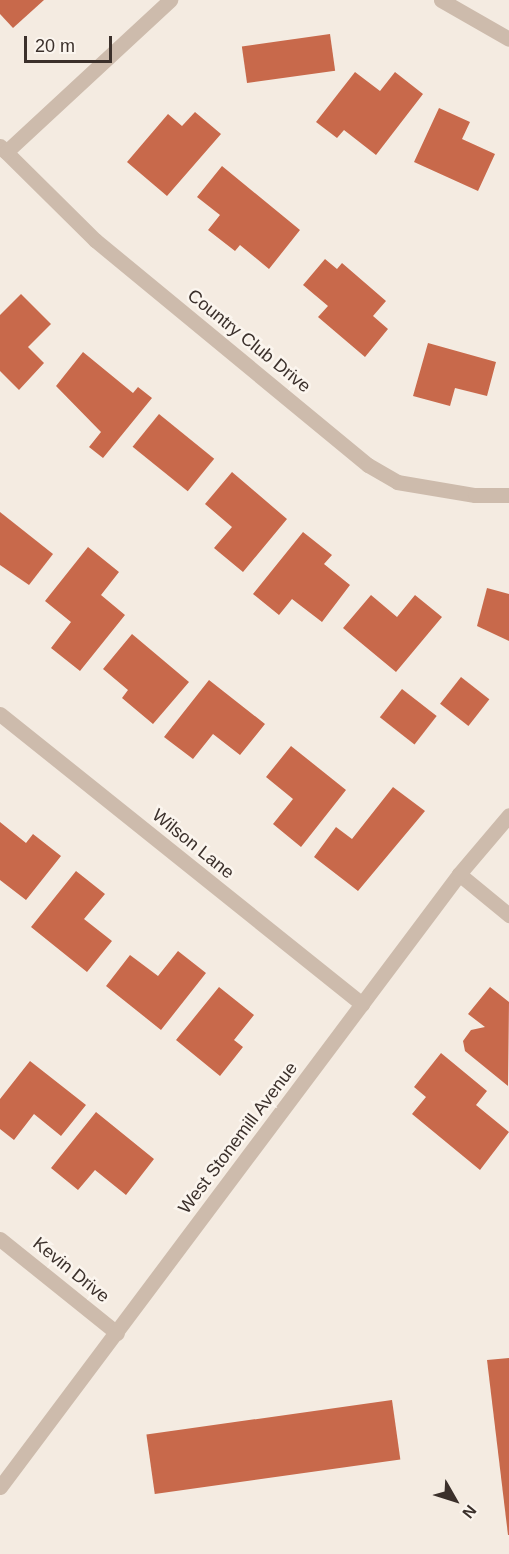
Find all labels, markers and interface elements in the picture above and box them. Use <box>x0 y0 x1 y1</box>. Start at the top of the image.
scale bar <box>27 24 116 62</box>
text: 20 m <box>35 36 75 56</box>
street label: Country Club Drive <box>183 285 315 397</box>
street label: Wilson Lane <box>148 804 238 884</box>
street label: West Stonemill Avenue <box>174 1057 302 1219</box>
street label: Kevin Drive <box>28 1233 114 1307</box>
north arrow <box>425 1470 485 1530</box>
text: N <box>459 1502 480 1521</box>

